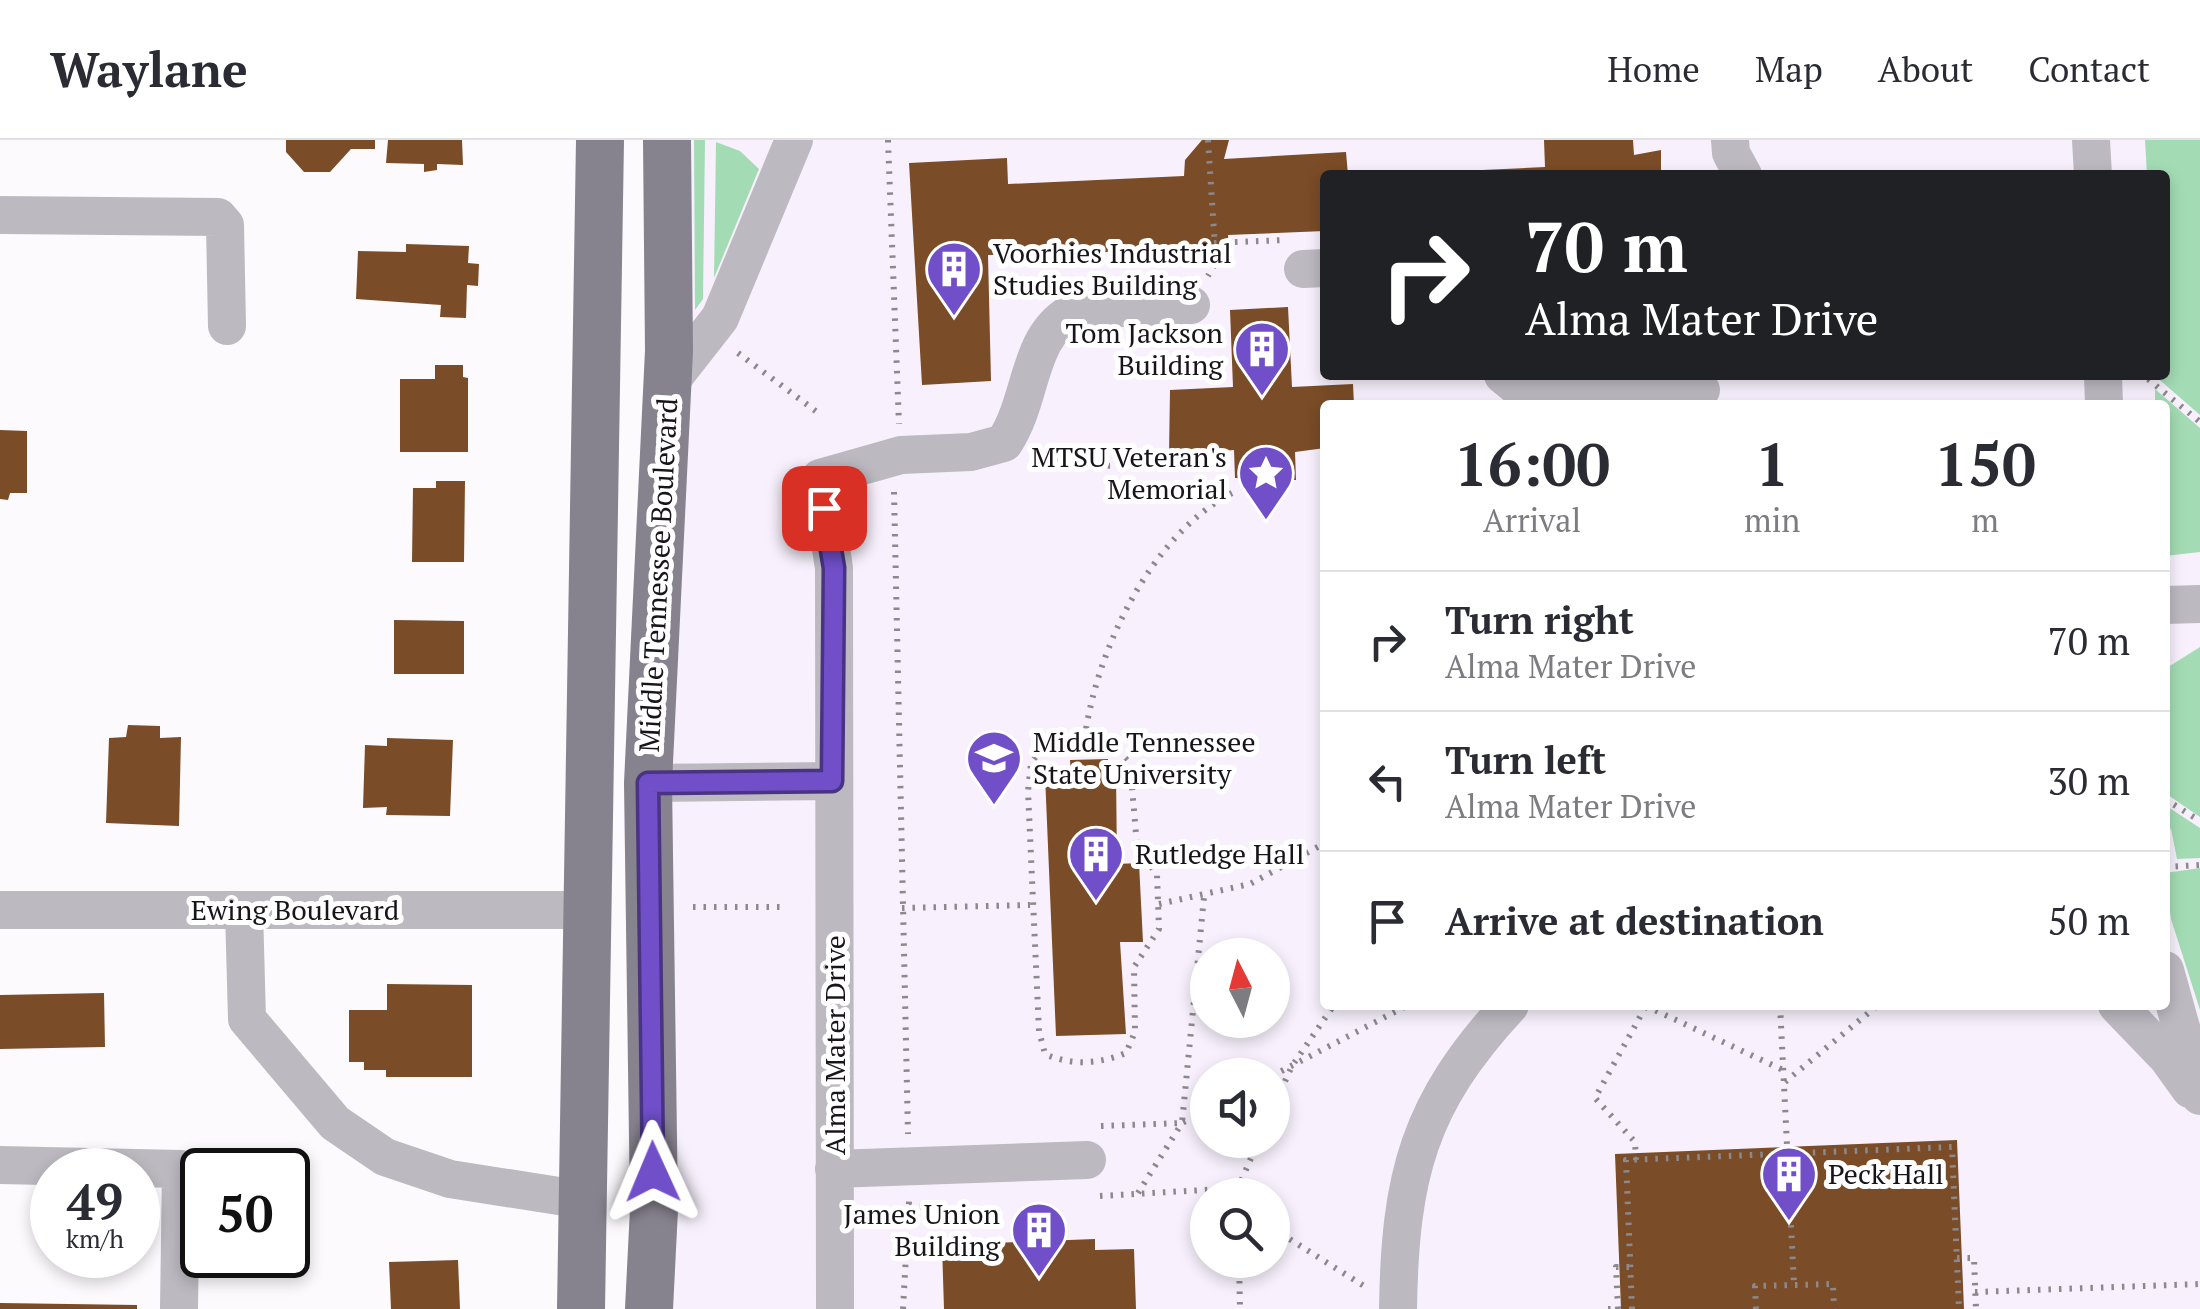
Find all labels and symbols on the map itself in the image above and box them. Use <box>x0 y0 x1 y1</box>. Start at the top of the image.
place label: Voorhies Industrial Studies Building <box>993 234 1232 303</box>
building icon: Voorhies Industrial Studies Building <box>924 239 984 318</box>
place label: Tom Jackson Building <box>1066 314 1224 383</box>
building icon: Tom Jackson Building <box>1232 319 1292 398</box>
street label: Middle Tennessee Boulevard <box>630 397 685 753</box>
place label: MTSU Veteran's Memorial <box>1031 438 1227 507</box>
place icon: MTSU Veteran's Memorial <box>1236 443 1296 522</box>
pin <box>782 466 867 551</box>
place label: Middle Tennessee State University <box>1033 723 1256 792</box>
school or university icon: Middle Tennessee State University <box>964 728 1024 807</box>
building icon: Rutledge Hall <box>1066 824 1126 903</box>
place label: Rutledge Hall <box>1135 835 1304 872</box>
street label: Ewing Boulevard <box>191 891 399 928</box>
street label: Alma Mater Drive <box>816 935 853 1155</box>
north arrow <box>1190 938 1290 1038</box>
position arrow <box>601 1120 705 1224</box>
building icon: Peck Hall <box>1759 1144 1819 1223</box>
speed limit sign: 50 <box>180 1148 310 1278</box>
place label: Peck Hall <box>1828 1155 1944 1192</box>
place label: James Union Building <box>843 1195 1001 1264</box>
building icon: James Union Building <box>1009 1200 1069 1279</box>

